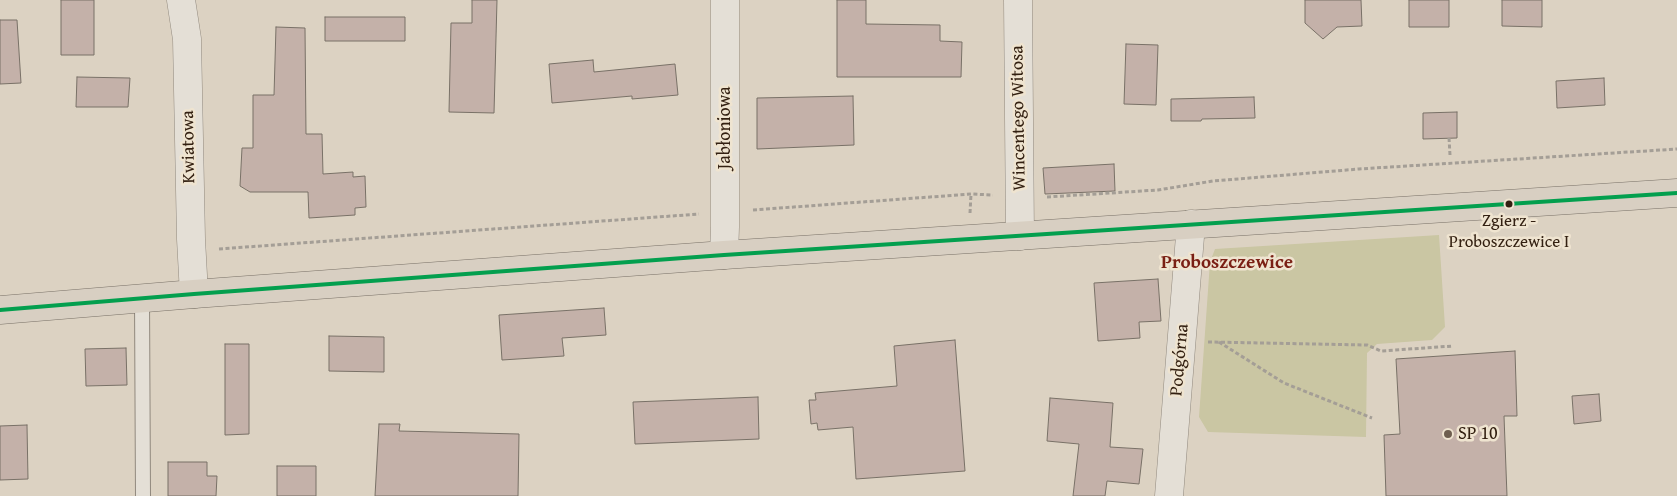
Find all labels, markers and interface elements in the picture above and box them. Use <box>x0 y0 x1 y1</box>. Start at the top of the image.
street label: Wincentego Witosa <box>1007 45 1031 191</box>
street label: Jabłoniowa <box>714 86 736 170</box>
street label: Kwiatowa <box>178 110 200 184</box>
marker: Zgierz - Proboszczewice I <box>1504 199 1514 209</box>
place label: Zgierz - Proboszczewice I <box>1449 212 1569 252</box>
district label: Proboszczewice <box>1161 252 1293 274</box>
street label: Podgórna <box>1166 323 1194 397</box>
place label: SP 10 <box>1458 423 1498 445</box>
marker: SP 10 <box>1442 428 1454 440</box>

